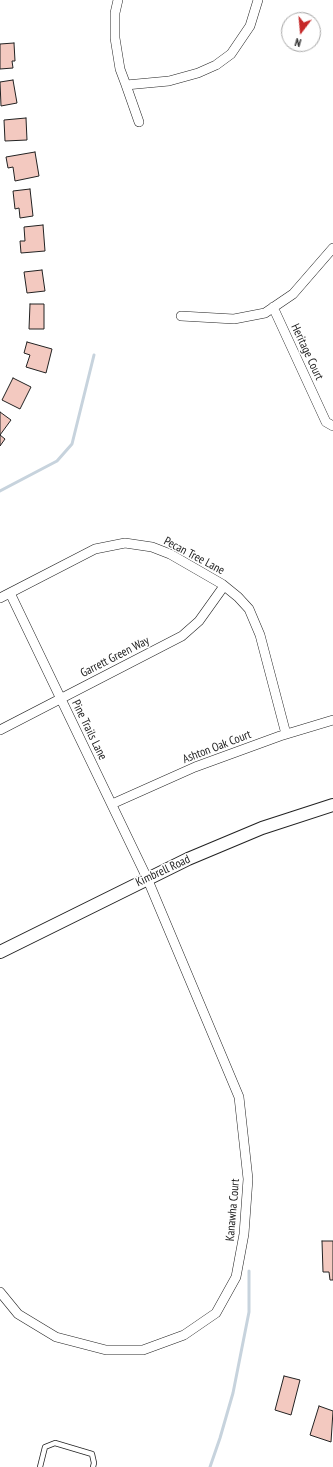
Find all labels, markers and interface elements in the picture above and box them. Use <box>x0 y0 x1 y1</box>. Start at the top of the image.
north arrow <box>281 12 321 52</box>
text: N <box>293 35 303 50</box>
street label: Heritage Court <box>288 322 326 382</box>
street label: Pecan Tree Lane <box>161 534 227 578</box>
street label: Garrett Green Way <box>78 634 152 680</box>
street label: Pine Trails Lane <box>68 698 110 762</box>
street label: Ashton Oak Court <box>181 727 253 767</box>
street label: Kimbrell Road <box>133 852 193 890</box>
street label: Kanawha Court <box>223 1178 243 1242</box>

